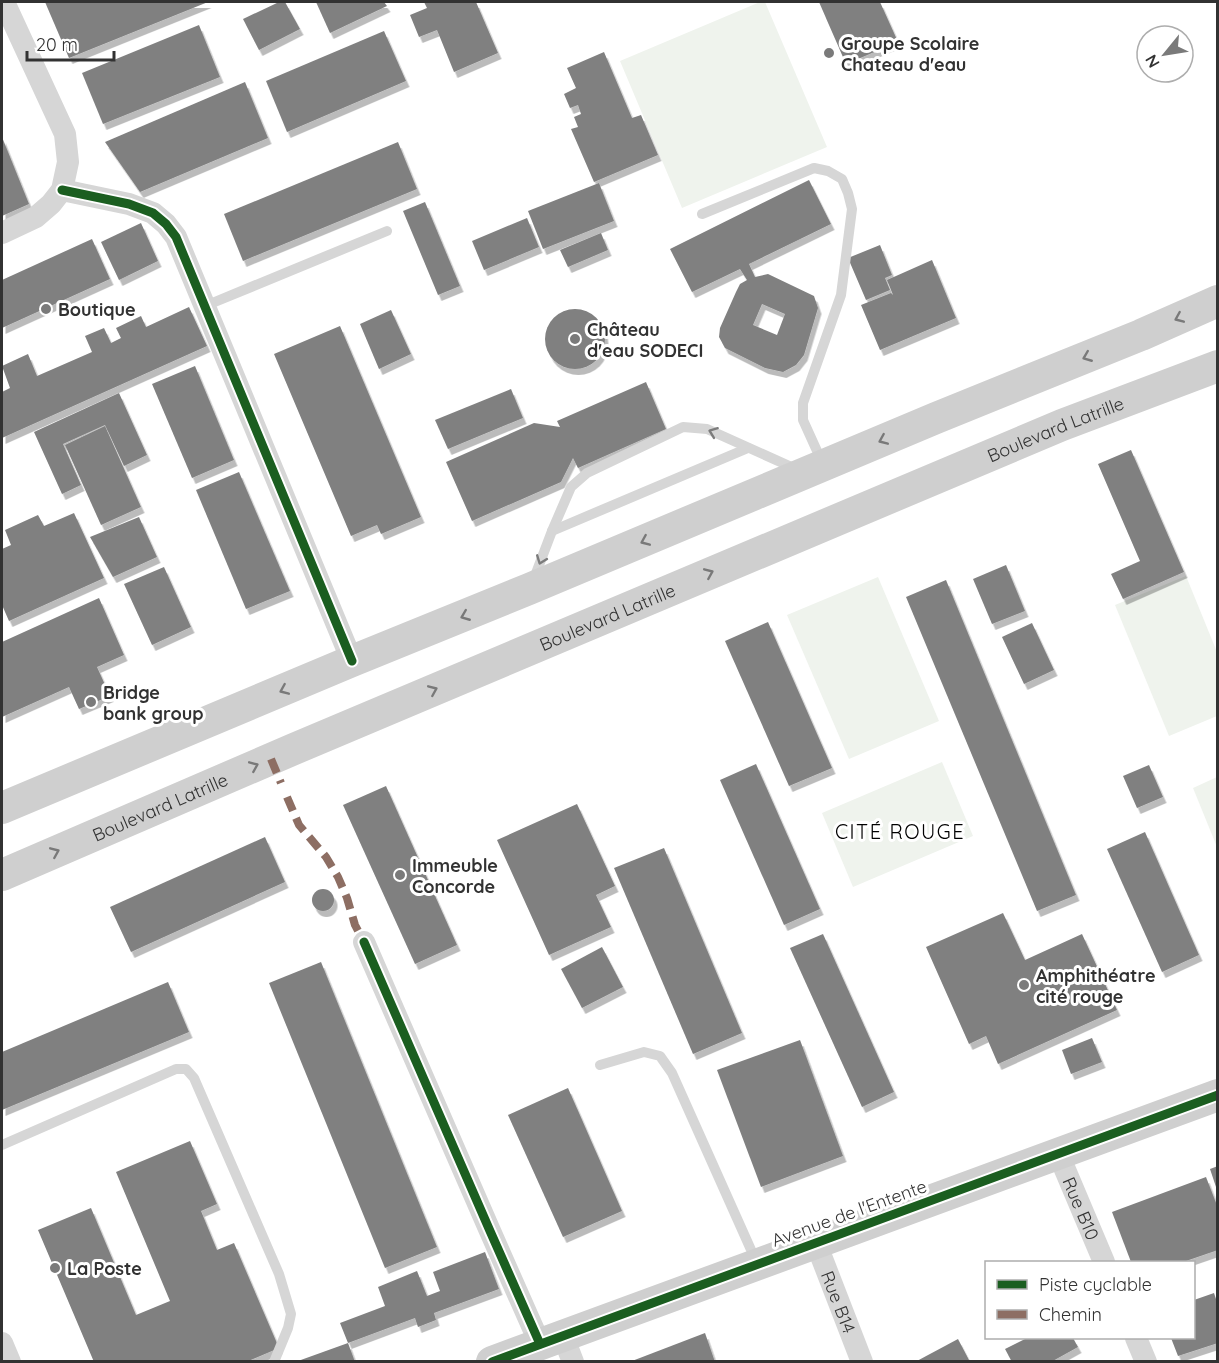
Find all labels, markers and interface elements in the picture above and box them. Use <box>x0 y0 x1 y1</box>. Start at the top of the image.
scale bar <box>27 24 114 62</box>
north arrow <box>1135 24 1195 84</box>
place label: Groupe Scolaire Chateau d'eau <box>841 32 980 76</box>
text: 20 m <box>36 33 78 56</box>
marker: Groupe Scolaire Chateau d'eau <box>822 46 836 60</box>
text: N <box>1140 51 1164 72</box>
place label: Boutique <box>58 298 136 321</box>
marker: Boutique <box>39 302 53 316</box>
one-way arrow <box>1175 311 1186 323</box>
place label: Château d'eau SODECI <box>587 318 703 362</box>
marker: Château d'eau SODECI <box>568 332 582 346</box>
one-way arrow <box>1082 350 1093 362</box>
street label: Boulevard Latrille <box>984 391 1127 467</box>
one-way arrow <box>708 427 718 440</box>
one-way arrow <box>878 433 889 445</box>
one-way arrow <box>640 533 651 545</box>
one-way arrow <box>536 554 548 565</box>
one-way arrow <box>703 568 714 580</box>
street label: Boulevard Latrille <box>536 578 679 656</box>
one-way arrow <box>460 608 470 621</box>
place label: Bridge bank group <box>103 681 204 725</box>
one-way arrow <box>280 682 291 694</box>
one-way arrow <box>427 685 438 697</box>
marker: Bridge bank group <box>84 695 98 709</box>
one-way arrow <box>247 761 258 773</box>
street label: Boulevard Latrille <box>89 767 231 846</box>
district label: CITÉ ROUGE <box>835 819 965 844</box>
one-way arrow <box>49 847 60 859</box>
place label: Immeuble Concorde <box>412 854 498 898</box>
marker: Immeuble Concorde <box>393 868 407 882</box>
place label: Amphithéatre cité rouge <box>1036 964 1156 1008</box>
marker: Amphithéatre cité rouge <box>1017 978 1031 992</box>
street label: Rue B10 <box>1058 1173 1105 1243</box>
street label: Avenue de l'Entente <box>768 1174 930 1252</box>
place label: La Poste <box>67 1257 142 1280</box>
marker: La Poste <box>48 1261 62 1275</box>
legend <box>985 1261 1195 1339</box>
street label: Rue B14 <box>816 1267 861 1336</box>
text: Piste cyclable <box>1039 1273 1152 1296</box>
text: Chemin <box>1039 1303 1102 1326</box>

